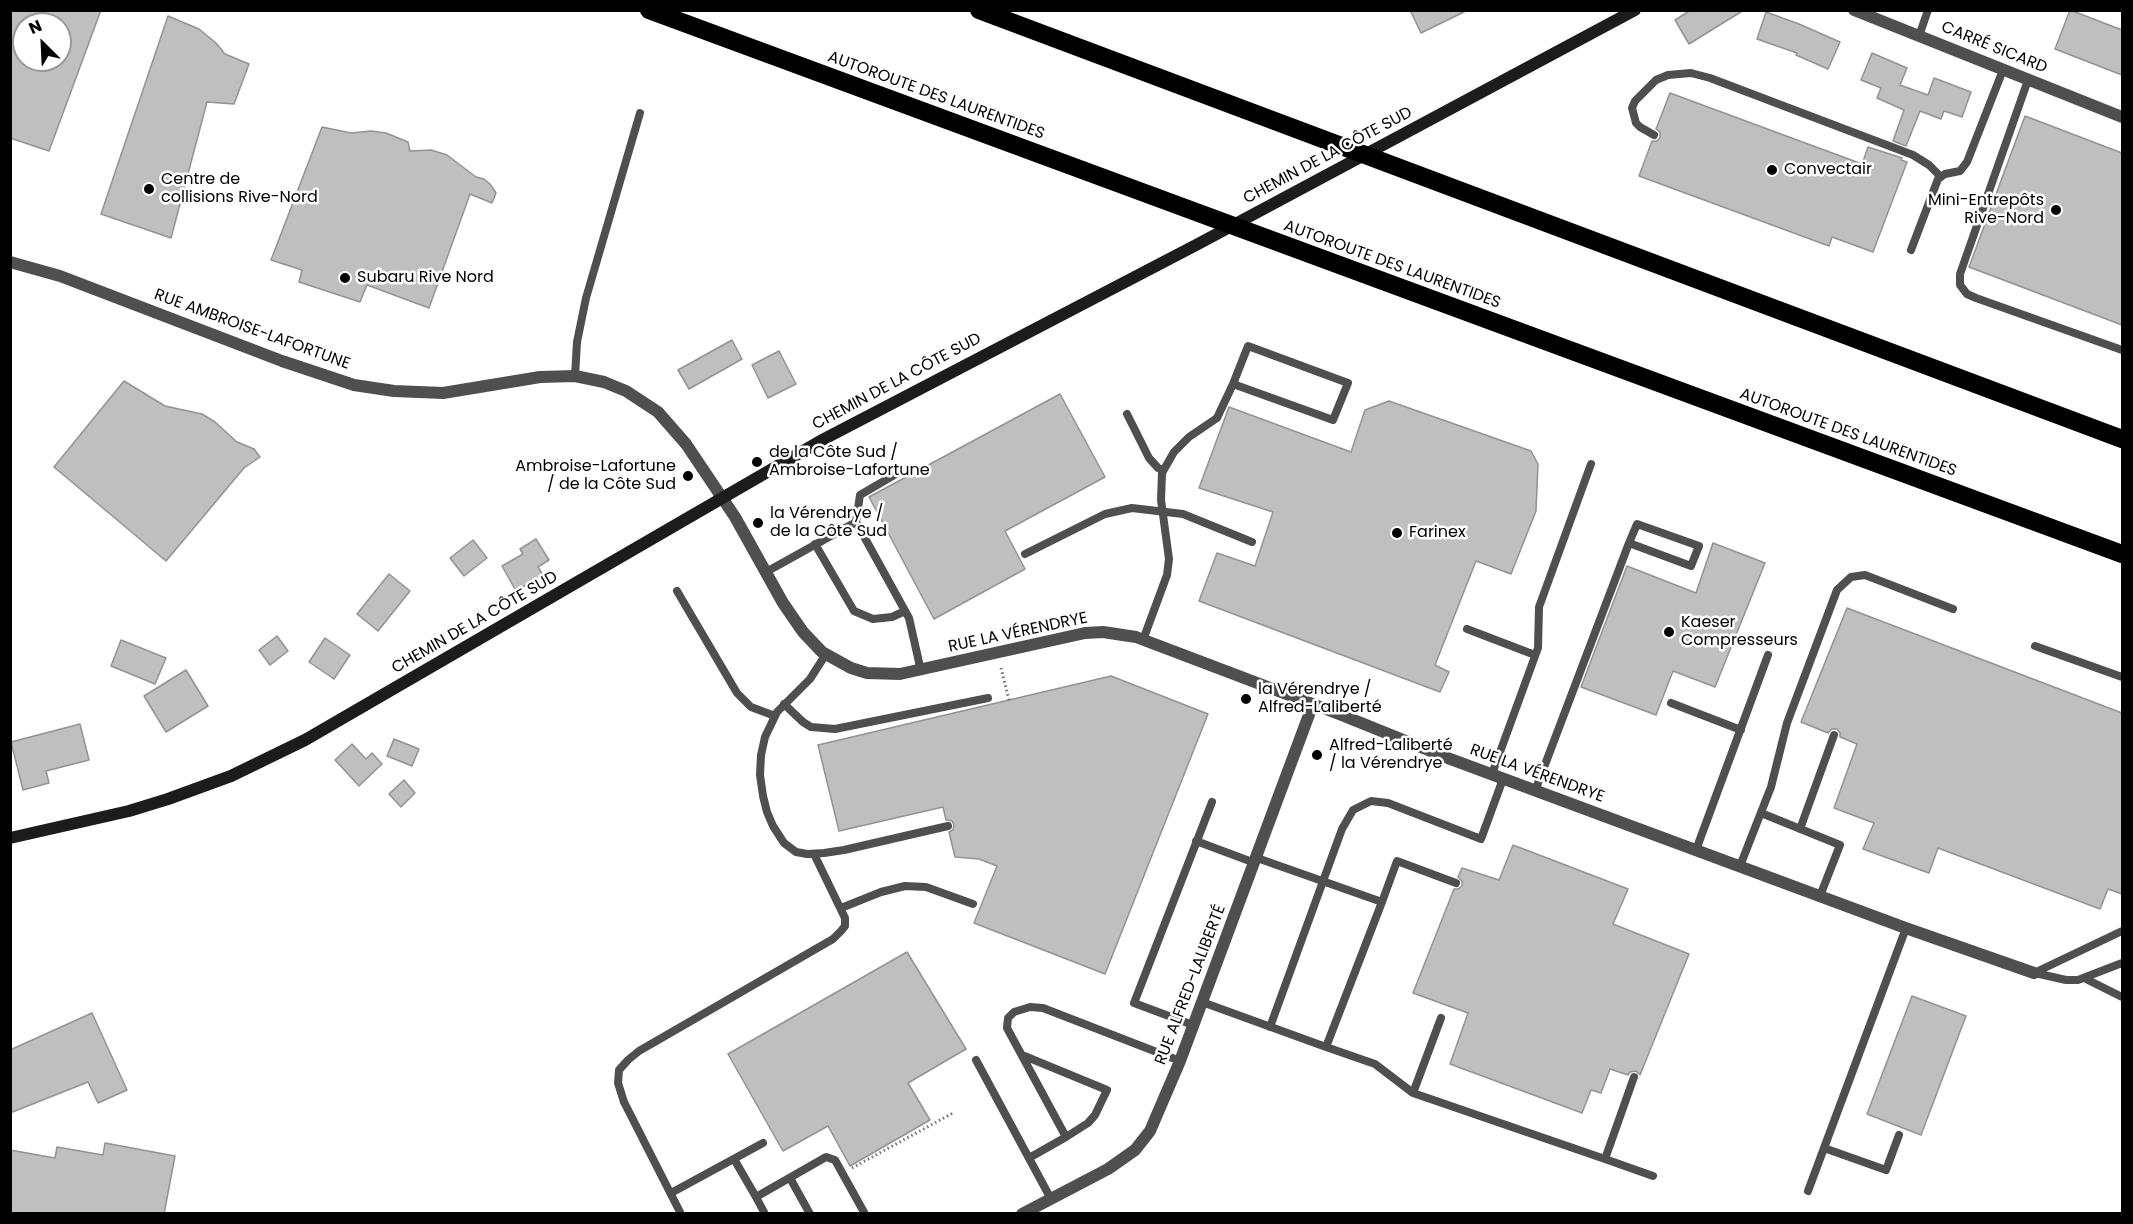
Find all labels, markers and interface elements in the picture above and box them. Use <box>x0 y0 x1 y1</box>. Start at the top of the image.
north arrow <box>12 12 72 72</box>
text: N <box>25 14 45 40</box>
street label: CARRÉ SICARD <box>1938 18 2050 78</box>
street label: AUTOROUTE DES LAURENTIDES <box>825 48 1047 144</box>
street label: CHEMIN DE LA CÔTE SUD <box>1240 103 1416 209</box>
place label: Convectair <box>1784 160 1872 180</box>
marker: Convectair <box>1765 163 1779 177</box>
place label: Centre de collisions Rive-Nord <box>161 170 318 208</box>
marker: Centre de collisions Rive-Nord <box>142 182 156 196</box>
place label: Mini-Entrepôts Rive-Nord <box>1928 191 2044 229</box>
marker: Mini-Entrepôts Rive-Nord <box>2049 203 2063 217</box>
street label: AUTOROUTE DES LAURENTIDES <box>1281 217 1503 313</box>
place label: Subaru Rive Nord <box>357 268 494 288</box>
marker: Subaru Rive Nord <box>338 271 352 285</box>
street label: RUE AMBROISE-LAFORTUNE <box>151 286 353 374</box>
street label: CHEMIN DE LA CÔTE SUD <box>809 329 985 435</box>
street label: AUTOROUTE DES LAURENTIDES <box>1737 385 1959 481</box>
place label: de la Côte Sud / Ambroise-Lafortune <box>769 443 930 481</box>
marker: de la Côte Sud / Ambroise-Lafortune <box>750 455 764 469</box>
place label: Ambroise-Lafortune / de la Côte Sud <box>515 457 676 495</box>
marker: Ambroise-Lafortune / de la Côte Sud <box>681 469 695 483</box>
place label: la Vérendrye / de la Côte Sud <box>770 504 887 542</box>
marker: la Vérendrye / de la Côte Sud <box>751 516 765 530</box>
place label: Farinex <box>1409 523 1466 543</box>
marker: Farinex <box>1390 526 1404 540</box>
street label: CHEMIN DE LA CÔTE SUD <box>389 568 561 678</box>
street label: RUE LA VÉRENDRYE <box>947 609 1089 657</box>
place label: Kaeser Compresseurs <box>1681 613 1798 651</box>
marker: Kaeser Compresseurs <box>1662 625 1676 639</box>
place label: la Vérendrye / Alfred-Laliberté <box>1258 680 1382 718</box>
marker: la Vérendrye / Alfred-Laliberté <box>1239 692 1253 706</box>
place label: Alfred-Laliberté / la Vérendrye <box>1329 736 1453 774</box>
street label: RUE LA VÉRENDRYE <box>1467 741 1607 807</box>
marker: Alfred-Laliberté / la Vérendrye <box>1310 748 1324 762</box>
street label: RUE ALFRED-LALIBERTÉ <box>1152 902 1230 1068</box>

